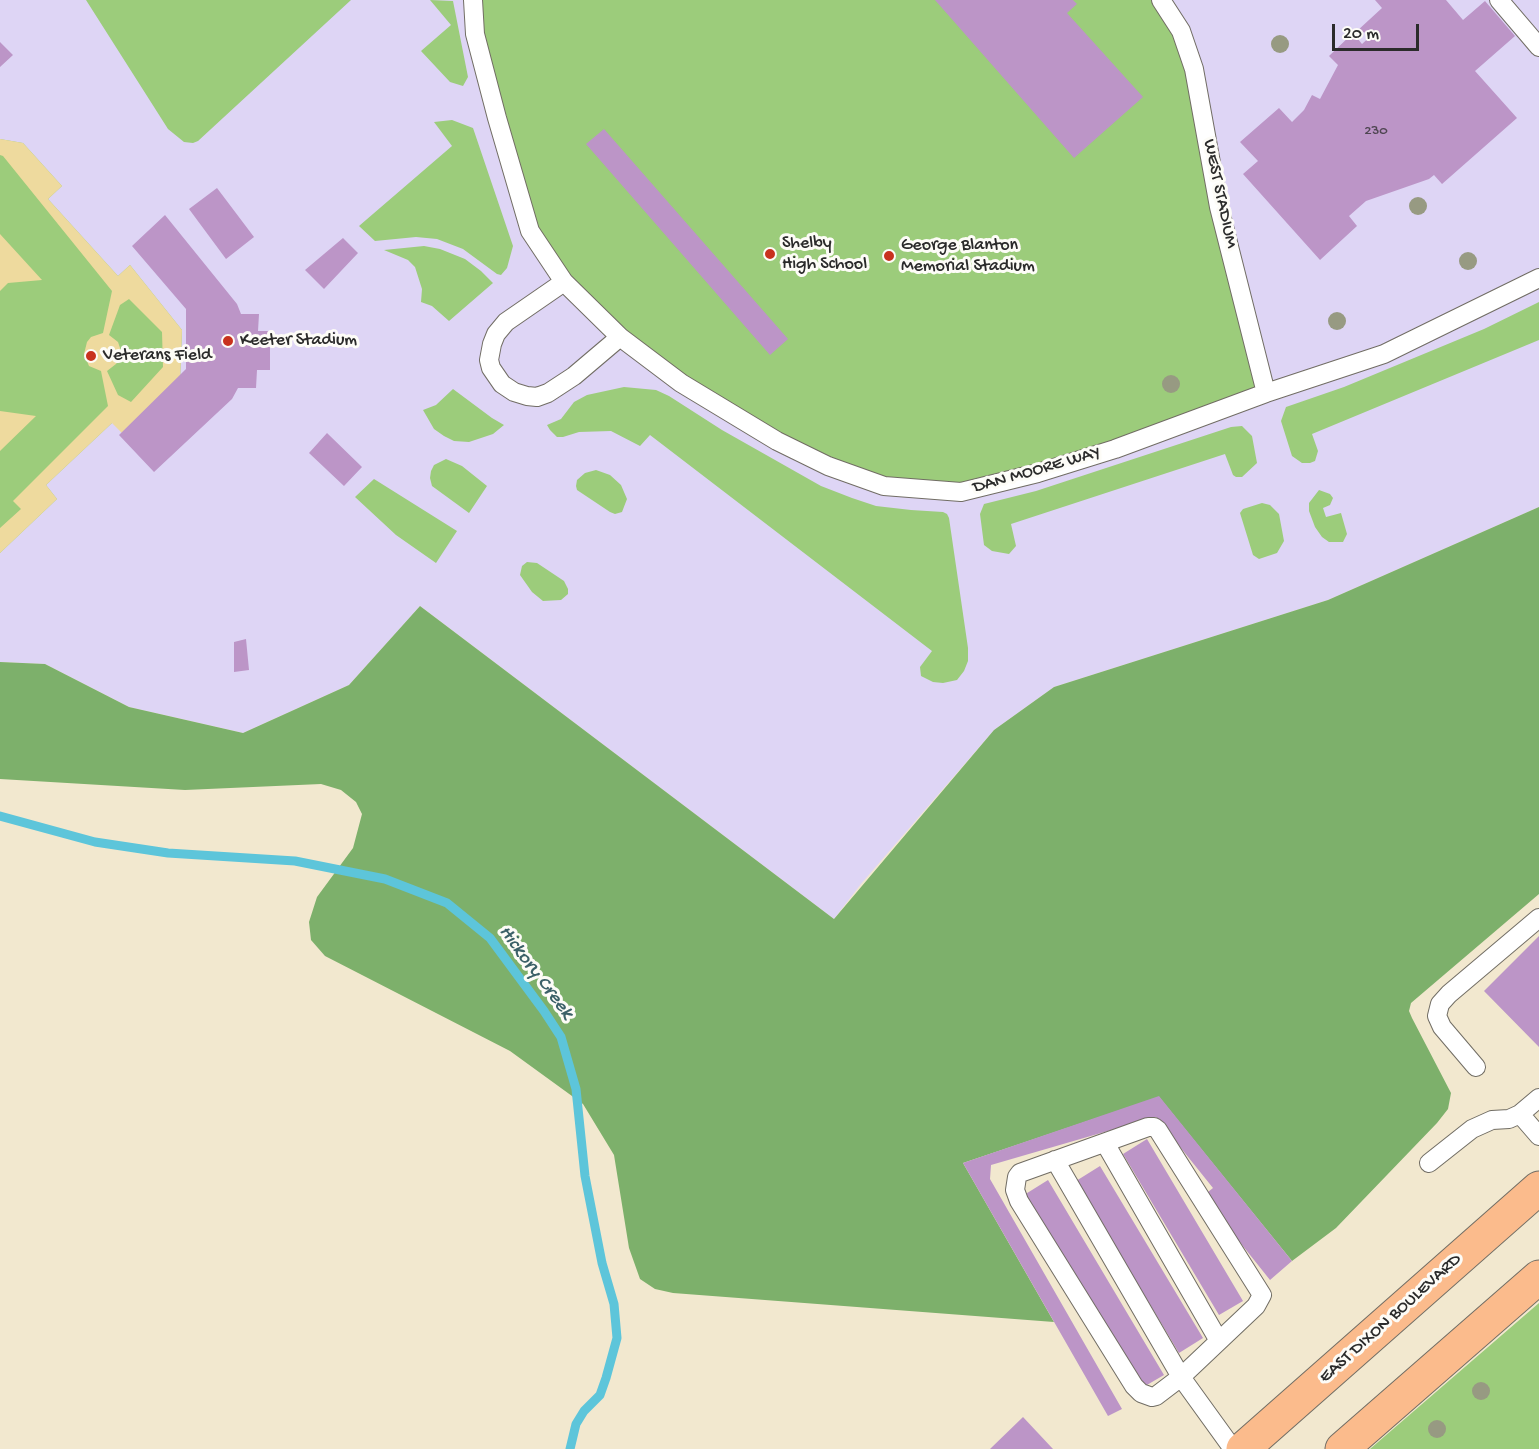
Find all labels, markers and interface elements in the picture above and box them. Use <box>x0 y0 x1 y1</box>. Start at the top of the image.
scale bar <box>1335 12 1422 50</box>
text: 20 m <box>1343 24 1379 45</box>
house number: 230 <box>1364 123 1388 141</box>
street label: WEST STADIUM <box>1197 138 1241 250</box>
place label: Shelby High School <box>782 233 867 276</box>
place label: George Blanton Memorial Stadium <box>901 235 1035 278</box>
marker: Shelby High School <box>763 247 777 261</box>
marker: George Blanton Memorial Stadium <box>882 249 896 263</box>
place label: Keeter Stadium <box>240 330 357 352</box>
marker: Keeter Stadium <box>221 334 235 348</box>
place label: Veterans Field <box>103 345 212 367</box>
marker: Veterans Field <box>84 349 98 363</box>
street label: DAN MOORE WAY <box>971 442 1103 500</box>
water label: Hickory Creek <box>492 921 578 1025</box>
street label: EAST DIXON BOULEVARD <box>1315 1249 1467 1389</box>

